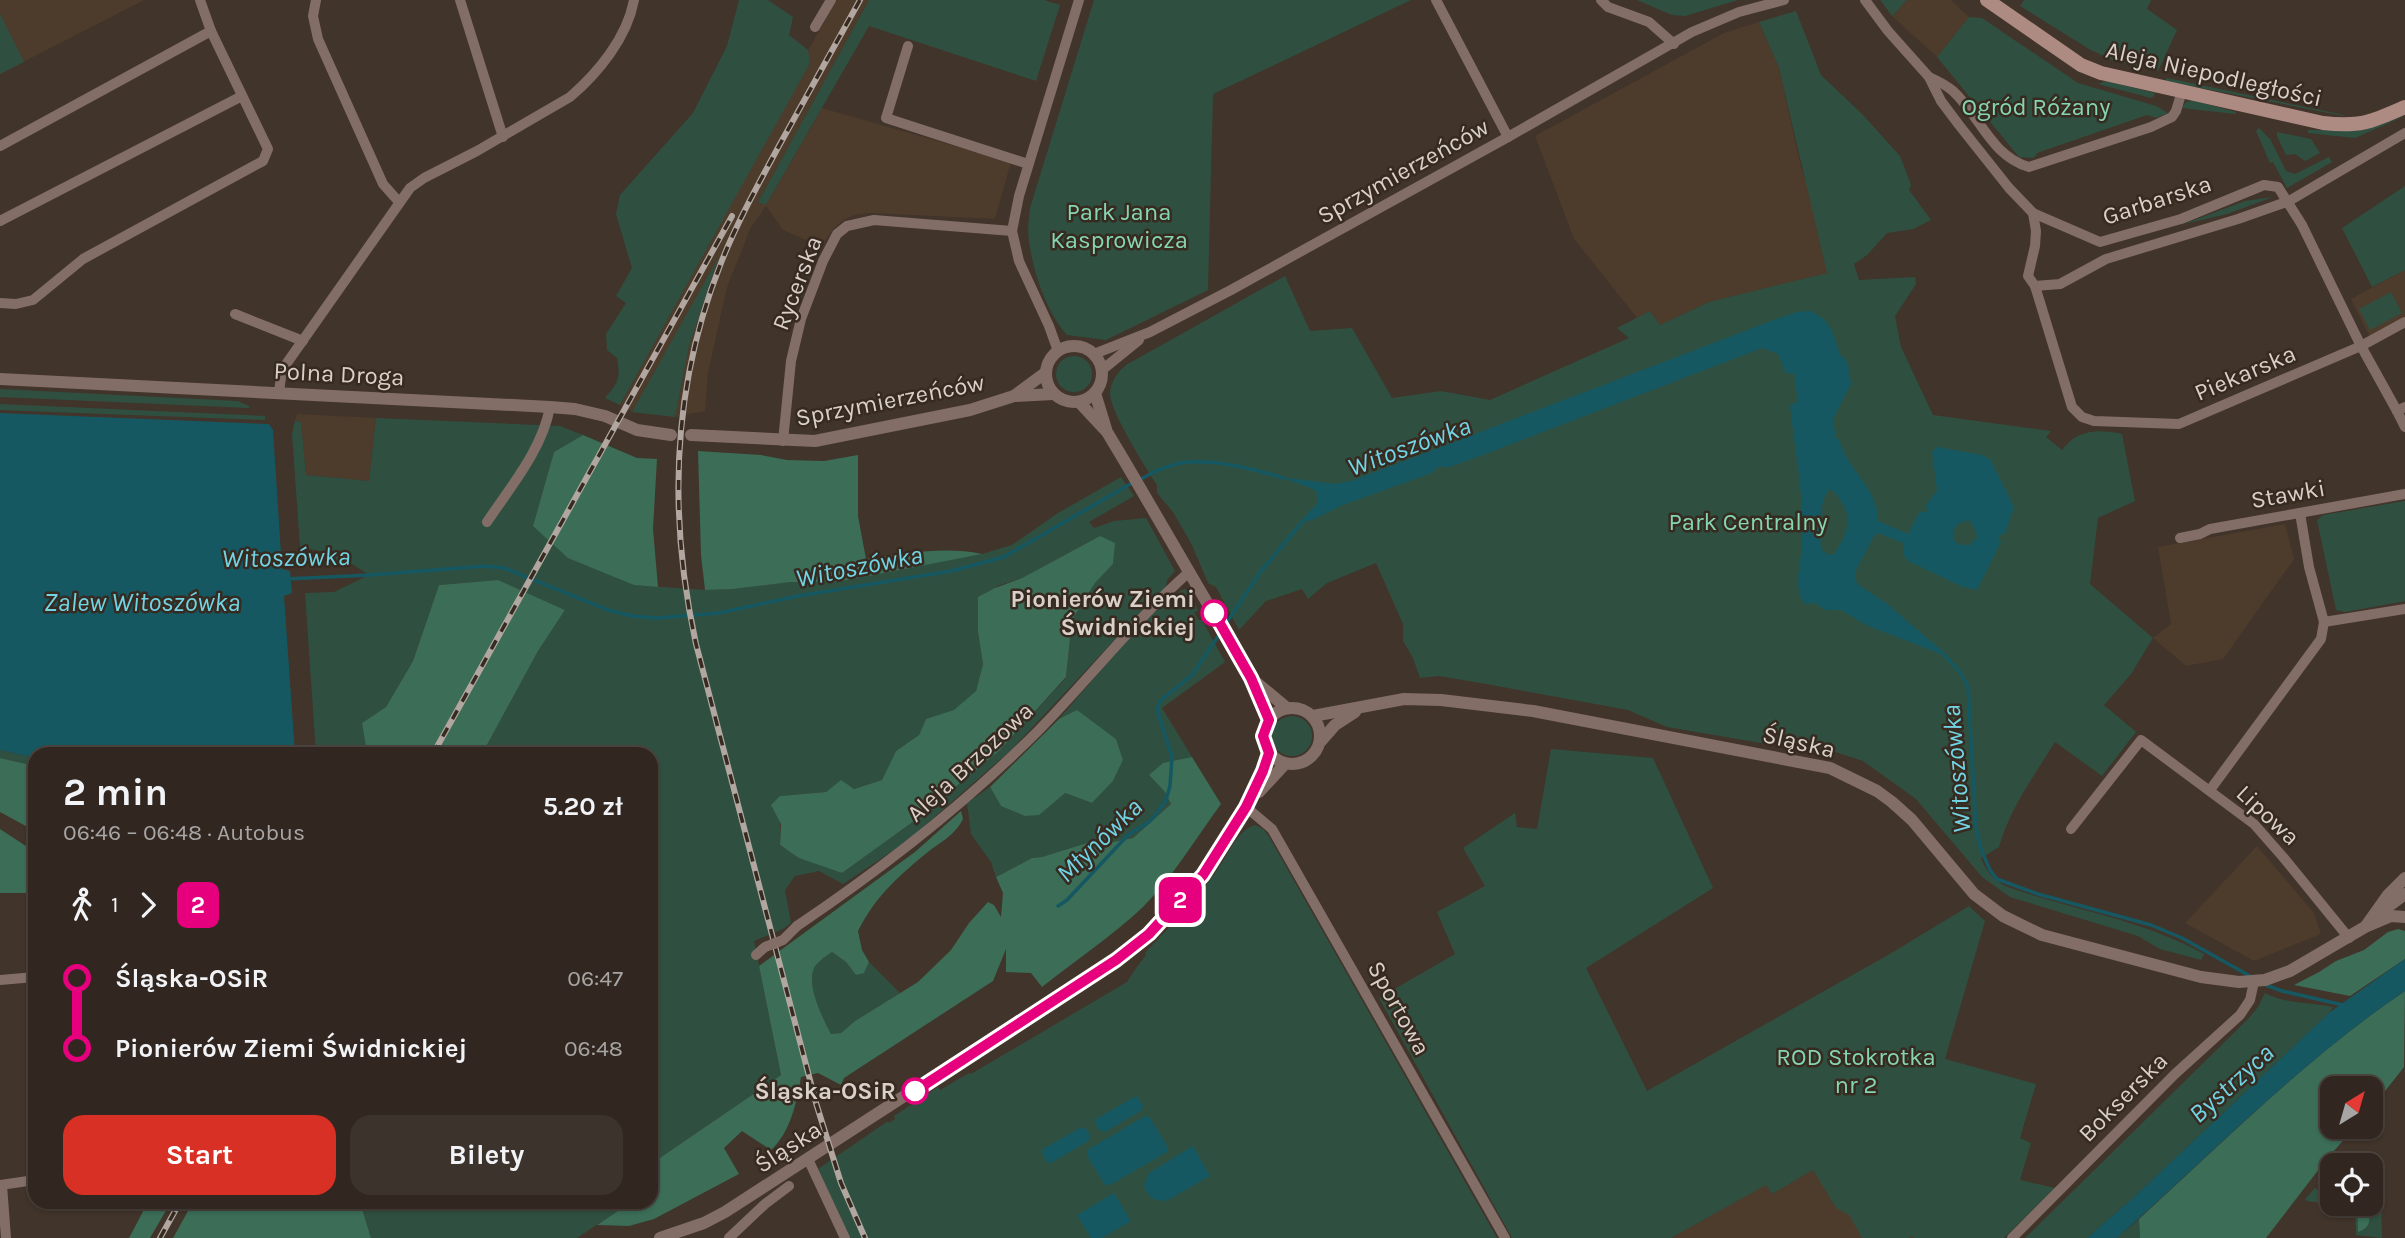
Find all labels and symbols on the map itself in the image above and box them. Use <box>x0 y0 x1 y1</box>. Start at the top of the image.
street label: Aleja Niepodległości <box>2103 35 2325 113</box>
park label: Ogród Różany <box>1962 93 2110 121</box>
street label: Sprzymierzeńców <box>1312 112 1494 230</box>
street label: Garbarska <box>2099 169 2215 231</box>
park label: Park Jana Kasprowicza <box>1050 198 1188 254</box>
street label: Rycerska <box>766 232 828 334</box>
street label: Piekarska <box>2190 339 2300 407</box>
street label: Polna Droga <box>273 357 405 391</box>
street label: Sprzymierzeńców <box>793 368 987 432</box>
water label: Witoszówka <box>1343 410 1475 483</box>
street label: Stawki <box>2249 474 2327 514</box>
park label: Park Centralny <box>1668 508 1828 536</box>
water label: Witoszówka <box>793 539 925 594</box>
water label: Witoszówka <box>221 541 351 574</box>
place label: Pionierów Ziemi Świdnickiej <box>1010 585 1195 641</box>
water label: Zalew Witoszówka <box>44 587 240 618</box>
marker: Pionierów Ziemi Świdnickiej <box>1201 600 1227 626</box>
street label: Aleja Brzozowa <box>901 696 1039 828</box>
water label: Witoszówka <box>1935 703 1978 835</box>
street label: Śląska <box>1760 720 1838 764</box>
street label: Lipowa <box>2231 779 2305 851</box>
water label: Młynówka <box>1050 792 1149 889</box>
line badge: 2 <box>1157 877 1203 923</box>
street label: Sportowa <box>1362 956 1436 1060</box>
water label: Bystrzyca <box>2183 1037 2280 1130</box>
park label: ROD Stokrotka nr 2 <box>1776 1043 1936 1099</box>
street label: Bokserska <box>2073 1047 2173 1147</box>
place label: Śląska-OSiR <box>754 1076 896 1105</box>
north arrow <box>2320 1076 2384 1139</box>
marker: Śląska-OSiR <box>902 1078 928 1104</box>
street label: Śląska <box>749 1115 827 1179</box>

